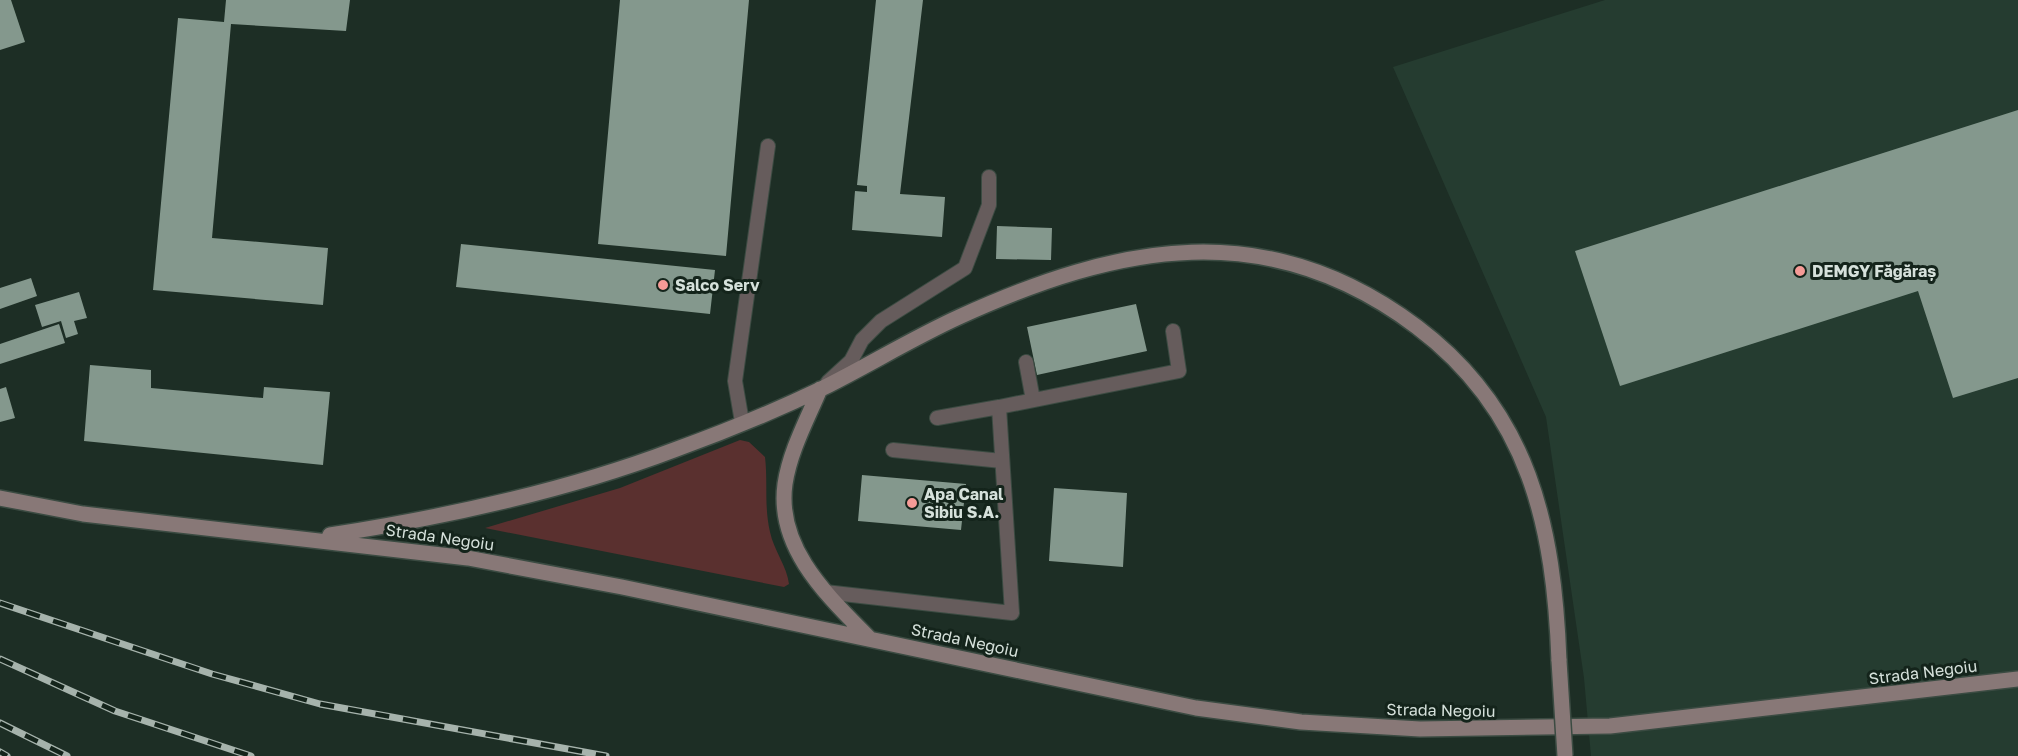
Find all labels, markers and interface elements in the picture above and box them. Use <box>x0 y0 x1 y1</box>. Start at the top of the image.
place label: DEMGY Făgăraș <box>1812 261 1936 281</box>
marker: DEMGY Făgăraș <box>1793 264 1807 278</box>
place label: Salco Serv <box>675 275 760 295</box>
marker: Salco Serv <box>656 278 670 292</box>
place label: Apa Canal Sibiu S.A. <box>924 484 1004 522</box>
marker: Apa Canal Sibiu S.A. <box>905 496 919 510</box>
street label: Strada Negoiu <box>385 520 495 554</box>
street label: Strada Negoiu <box>910 619 1020 661</box>
street label: Strada Negoiu <box>1868 655 1978 689</box>
street label: Strada Negoiu <box>1386 699 1496 721</box>

